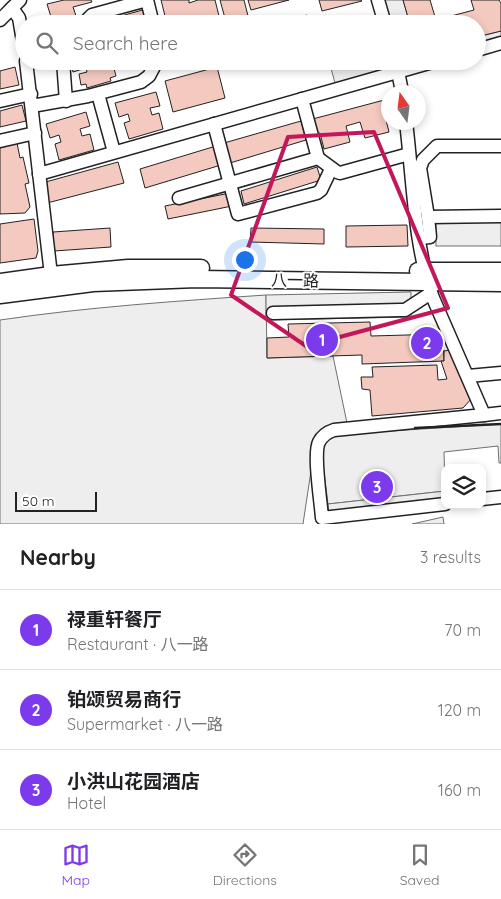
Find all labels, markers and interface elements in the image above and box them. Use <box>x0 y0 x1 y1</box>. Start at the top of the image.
search box <box>15 15 486 70</box>
icon: search <box>33 29 61 57</box>
text: Search here <box>73 31 178 55</box>
north arrow <box>381 85 426 130</box>
your location <box>232 247 258 273</box>
street label: 八一路 <box>271 270 319 290</box>
pin: 1 <box>306 321 338 359</box>
pin: 2 <box>411 324 443 362</box>
map controls <box>441 464 486 509</box>
button: layers <box>441 464 486 509</box>
pin: 3 <box>361 468 393 506</box>
scale bar <box>15 489 98 512</box>
text: 50 m <box>22 492 55 510</box>
text: Nearby <box>20 544 96 570</box>
text: 3 results <box>420 547 481 567</box>
text: 禄重轩餐厅 <box>67 607 162 631</box>
text: 1 <box>33 620 39 640</box>
text: 70 m <box>444 620 481 640</box>
text: Restaurant · 八一路 <box>67 634 208 654</box>
text: 铂颂贸易商行 <box>67 687 181 711</box>
text: 2 <box>31 700 41 720</box>
text: 120 m <box>438 700 481 720</box>
text: Supermarket · 八一路 <box>67 714 223 734</box>
text: 小洪山花园酒店 <box>67 769 200 793</box>
text: 3 <box>32 780 40 800</box>
text: 160 m <box>438 780 481 800</box>
text: Hotel <box>67 793 106 813</box>
tab: Map <box>61 841 90 889</box>
tab: Directions <box>213 841 277 889</box>
tab: Saved <box>400 841 440 889</box>

